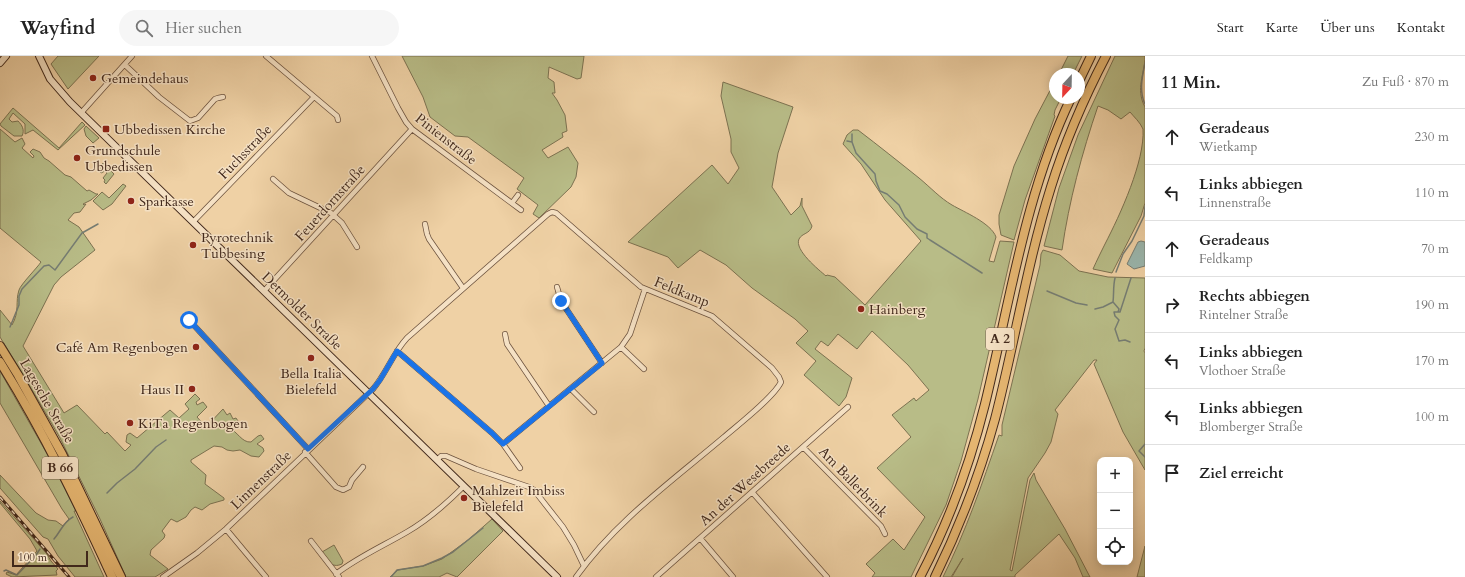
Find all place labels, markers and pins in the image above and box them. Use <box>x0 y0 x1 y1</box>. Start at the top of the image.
place label: Gemeindehaus <box>101 69 189 88</box>
marker: Gemeindehaus <box>88 73 98 83</box>
place label: Ubbedissen Kirche <box>114 120 226 139</box>
marker: Ubbedissen Kirche <box>101 124 111 134</box>
place label: Grundschule Ubbedissen <box>85 141 161 176</box>
marker: Grundschule Ubbedissen <box>72 153 82 163</box>
place label: Sparkasse <box>139 192 194 211</box>
marker: Sparkasse <box>126 196 136 206</box>
place label: Pyrotechnik Tubbesing <box>201 228 274 263</box>
marker: Pyrotechnik Tubbesing <box>188 240 198 250</box>
place label: Hainberg <box>869 300 926 319</box>
marker: Hainberg <box>856 304 866 314</box>
place label: Café Am Regenbogen <box>56 338 188 357</box>
marker: Café Am Regenbogen <box>191 342 201 352</box>
marker: Bella Italia Bielefeld <box>306 353 316 363</box>
place label: Bella Italia Bielefeld <box>280 364 342 399</box>
place label: Haus II <box>141 380 184 399</box>
marker: Haus II <box>187 384 197 394</box>
place label: KiTa Regenbogen <box>138 414 248 433</box>
marker: KiTa Regenbogen <box>125 418 135 428</box>
place label: Mahlzeit Imbiss Bielefeld <box>472 481 565 516</box>
marker: Mahlzeit Imbiss Bielefeld <box>459 493 469 503</box>

